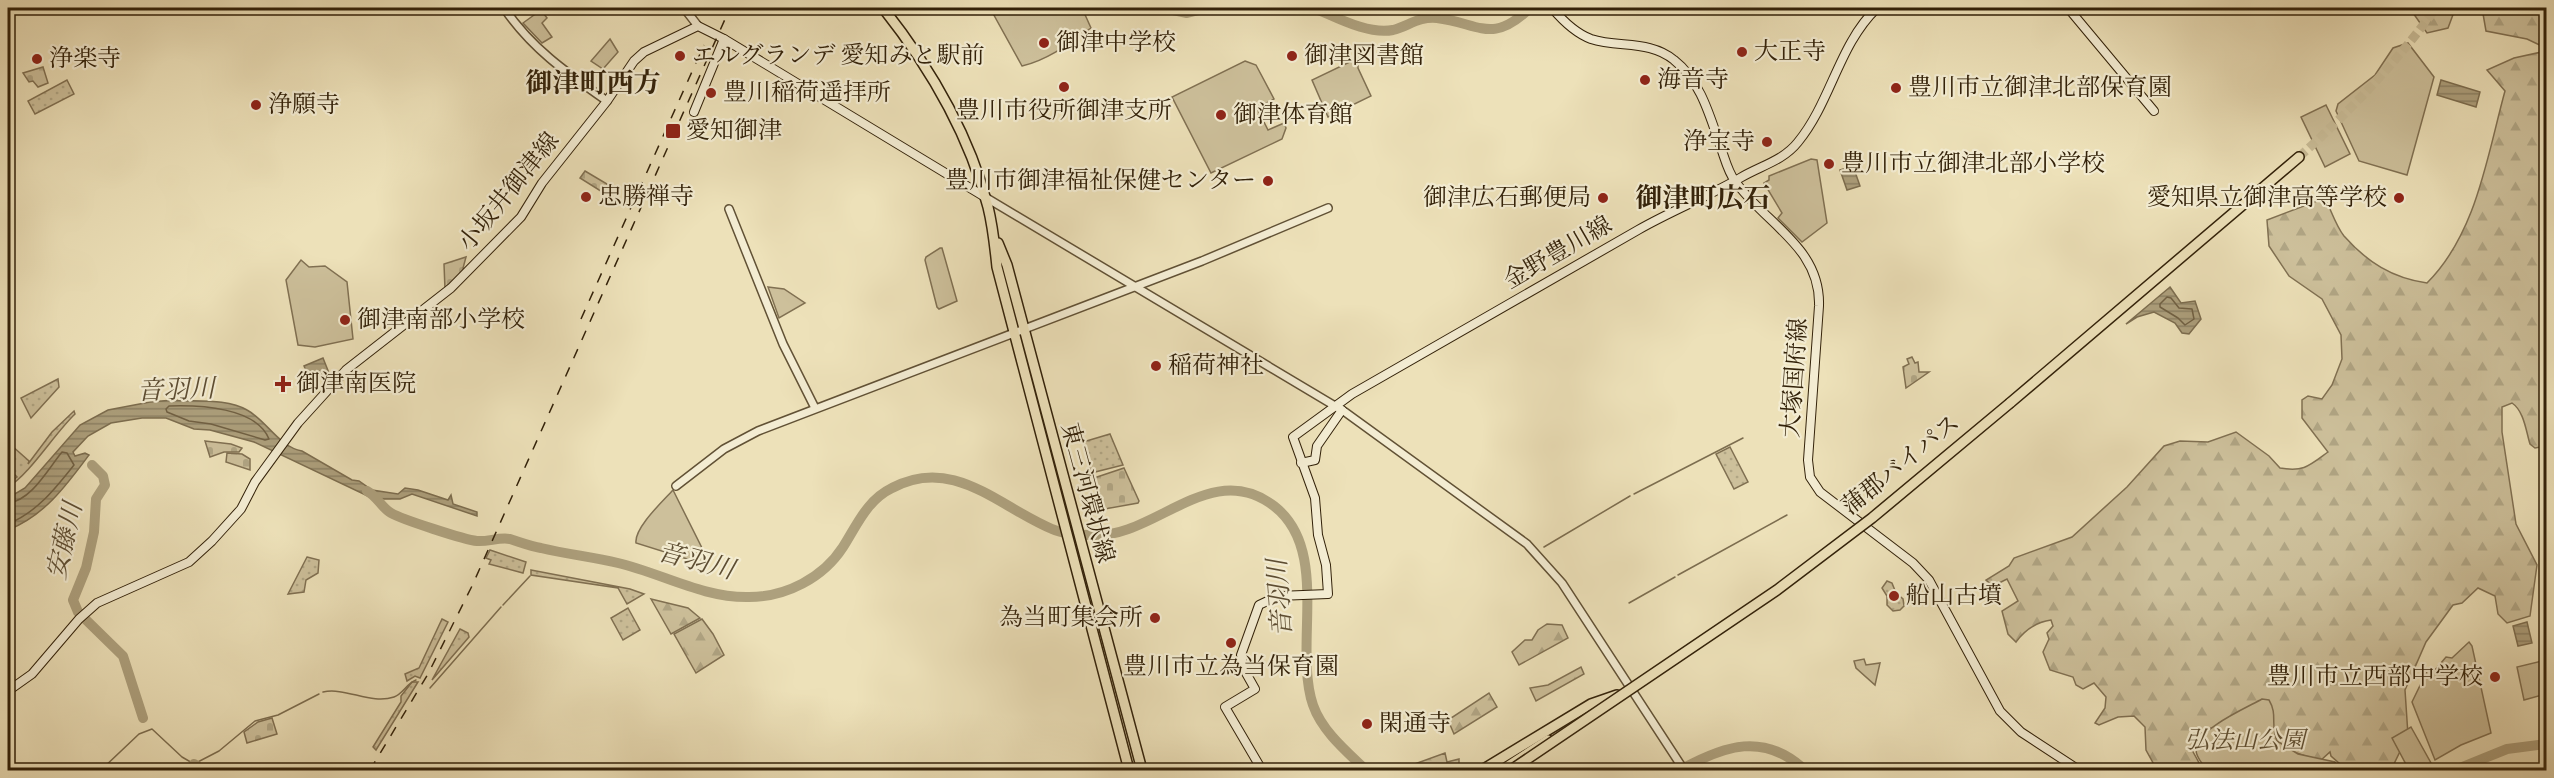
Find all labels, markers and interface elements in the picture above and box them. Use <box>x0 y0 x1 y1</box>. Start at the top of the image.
place label: 御津中学校 <box>1056 28 1176 58</box>
marker: 御津中学校 <box>1037 36 1051 50</box>
place label: 大正寺 <box>1754 37 1826 67</box>
place label: エルグランデ 愛知みと駅前 <box>692 41 984 71</box>
place label: 御津図書館 <box>1304 41 1424 71</box>
place label: 浄楽寺 <box>49 44 121 74</box>
marker: 大正寺 <box>1735 45 1749 59</box>
marker: エルグランデ 愛知みと駅前 <box>673 49 687 63</box>
marker: 御津図書館 <box>1285 49 1299 63</box>
marker: 浄楽寺 <box>30 52 44 66</box>
place label: 海音寺 <box>1657 65 1729 95</box>
district label: 御津町西方 <box>526 67 661 101</box>
marker: 海音寺 <box>1638 73 1652 87</box>
place label: 豊川市立御津北部保育園 <box>1908 73 2172 103</box>
place label: 豊川稲荷遥拝所 <box>723 78 891 108</box>
marker: 豊川市役所御津支所 <box>1057 80 1071 94</box>
marker: 豊川市立御津北部保育園 <box>1889 81 1903 95</box>
marker: 豊川稲荷遥拝所 <box>704 86 718 100</box>
place label: 浄願寺 <box>268 90 340 120</box>
place label: 豊川市役所御津支所 <box>956 96 1172 126</box>
marker: 浄願寺 <box>249 98 263 112</box>
place label: 御津体育館 <box>1233 100 1353 130</box>
marker: 御津体育館 <box>1214 108 1228 122</box>
place label: 愛知御津 <box>686 116 782 146</box>
marker: 愛知御津 <box>664 122 682 140</box>
street label: 小坂井御津線 <box>452 127 566 257</box>
place label: 浄宝寺 <box>1683 127 1755 157</box>
marker: 浄宝寺 <box>1760 135 1774 149</box>
place label: 豊川市立御津北部小学校 <box>1841 149 2105 179</box>
marker: 豊川市立御津北部小学校 <box>1822 157 1836 171</box>
place label: 豊川市御津福祉保健センター <box>945 166 1256 196</box>
marker: 豊川市御津福祉保健センター <box>1261 174 1275 188</box>
place label: 忠勝禅寺 <box>598 182 694 212</box>
district label: 御津町広石 <box>1636 182 1771 216</box>
place label: 御津広石郵便局 <box>1423 183 1591 213</box>
place label: 愛知県立御津高等学校 <box>2147 183 2387 213</box>
marker: 忠勝禅寺 <box>579 190 593 204</box>
marker: 御津広石郵便局 <box>1596 191 1610 205</box>
marker: 愛知県立御津高等学校 <box>2392 191 2406 205</box>
street label: 金野豊川線 <box>1499 210 1617 296</box>
place label: 御津南部小学校 <box>357 305 525 335</box>
marker: 御津南部小学校 <box>338 313 352 327</box>
street label: 大塚国府線 <box>1776 317 1814 439</box>
place label: 稲荷神社 <box>1168 351 1264 381</box>
marker: 稲荷神社 <box>1149 359 1163 373</box>
place label: 御津南医院 <box>296 369 416 399</box>
water label: 音羽川 <box>136 373 219 407</box>
marker: 御津南医院 <box>274 375 292 393</box>
street label: 蒲郡バイパス <box>1836 408 1966 522</box>
street label: 東三河環状線 <box>1054 420 1120 566</box>
water label: 安藤川 <box>41 496 90 583</box>
water label: 音羽川 <box>654 535 741 587</box>
water label: 音羽川 <box>1261 555 1299 638</box>
place label: 船山古墳 <box>1906 581 2002 611</box>
marker: 船山古墳 <box>1887 589 1901 603</box>
place label: 為当町集会所 <box>999 603 1143 633</box>
marker: 為当町集会所 <box>1148 611 1162 625</box>
marker: 豊川市立為当保育園 <box>1224 636 1238 650</box>
place label: 豊川市立為当保育園 <box>1123 652 1339 682</box>
place label: 豊川市立西部中学校 <box>2267 662 2483 692</box>
marker: 豊川市立西部中学校 <box>2488 670 2502 684</box>
place label: 閑通寺 <box>1379 709 1451 739</box>
marker: 閑通寺 <box>1360 717 1374 731</box>
park label: 弘法山公園 <box>2185 726 2309 756</box>

